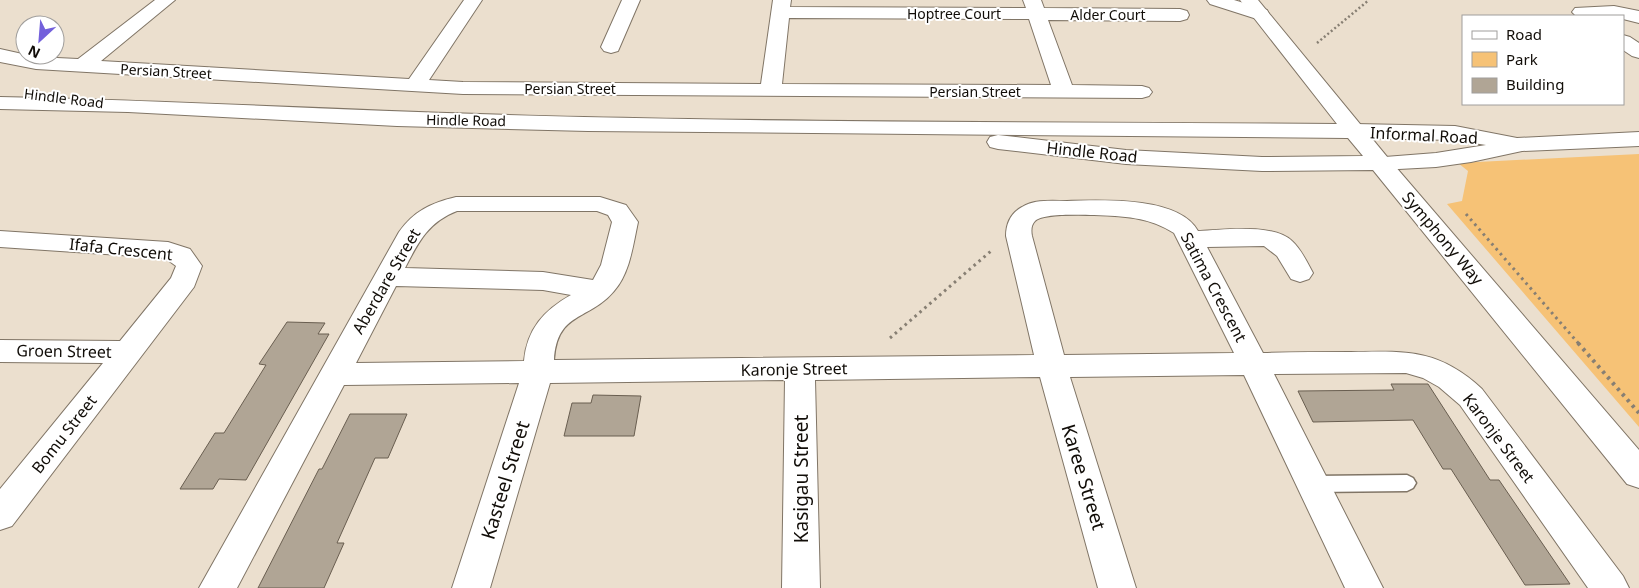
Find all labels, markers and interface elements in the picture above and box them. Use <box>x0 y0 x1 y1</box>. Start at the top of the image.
street label: Hoptree Court <box>907 4 1001 23</box>
street label: Alder Court <box>1070 5 1146 24</box>
north arrow <box>15 15 65 65</box>
legend <box>1462 15 1624 105</box>
text: Road <box>1506 24 1542 44</box>
text: N <box>25 41 43 63</box>
text: Park <box>1506 49 1538 69</box>
street label: Persian Street <box>120 59 212 83</box>
text: Building <box>1506 74 1564 94</box>
street label: Persian Street <box>524 79 616 98</box>
street label: Persian Street <box>929 82 1021 101</box>
street label: Hindle Road <box>23 84 105 112</box>
street label: Hindle Road <box>426 110 506 130</box>
street label: Informal Road <box>1370 121 1478 149</box>
street label: Hindle Road <box>1045 136 1139 168</box>
street label: Symphony Way <box>1398 187 1489 290</box>
street label: Aberdare Street <box>347 224 425 338</box>
street label: Satima Crescent <box>1176 228 1252 346</box>
street label: Ifafa Crescent <box>68 233 174 265</box>
street label: Groen Street <box>16 339 112 363</box>
street label: Karonje Street <box>740 357 848 381</box>
street label: Karonje Street <box>1458 389 1540 487</box>
street label: Bomu Street <box>26 390 102 478</box>
street label: Kasigau Street <box>788 415 814 543</box>
street label: Kasteel Street <box>475 417 535 542</box>
street label: Karee Street <box>1056 421 1112 533</box>

